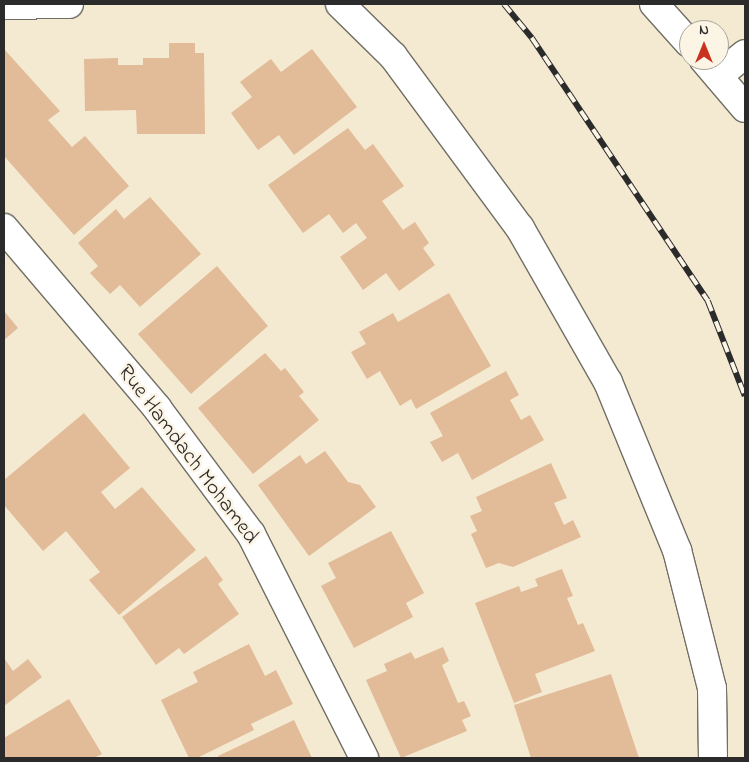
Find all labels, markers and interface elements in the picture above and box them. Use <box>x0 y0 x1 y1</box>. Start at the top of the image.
north arrow <box>679 20 729 70</box>
text: N <box>699 20 709 41</box>
street label: Rue Hamdach Mohamed <box>111 360 263 550</box>

